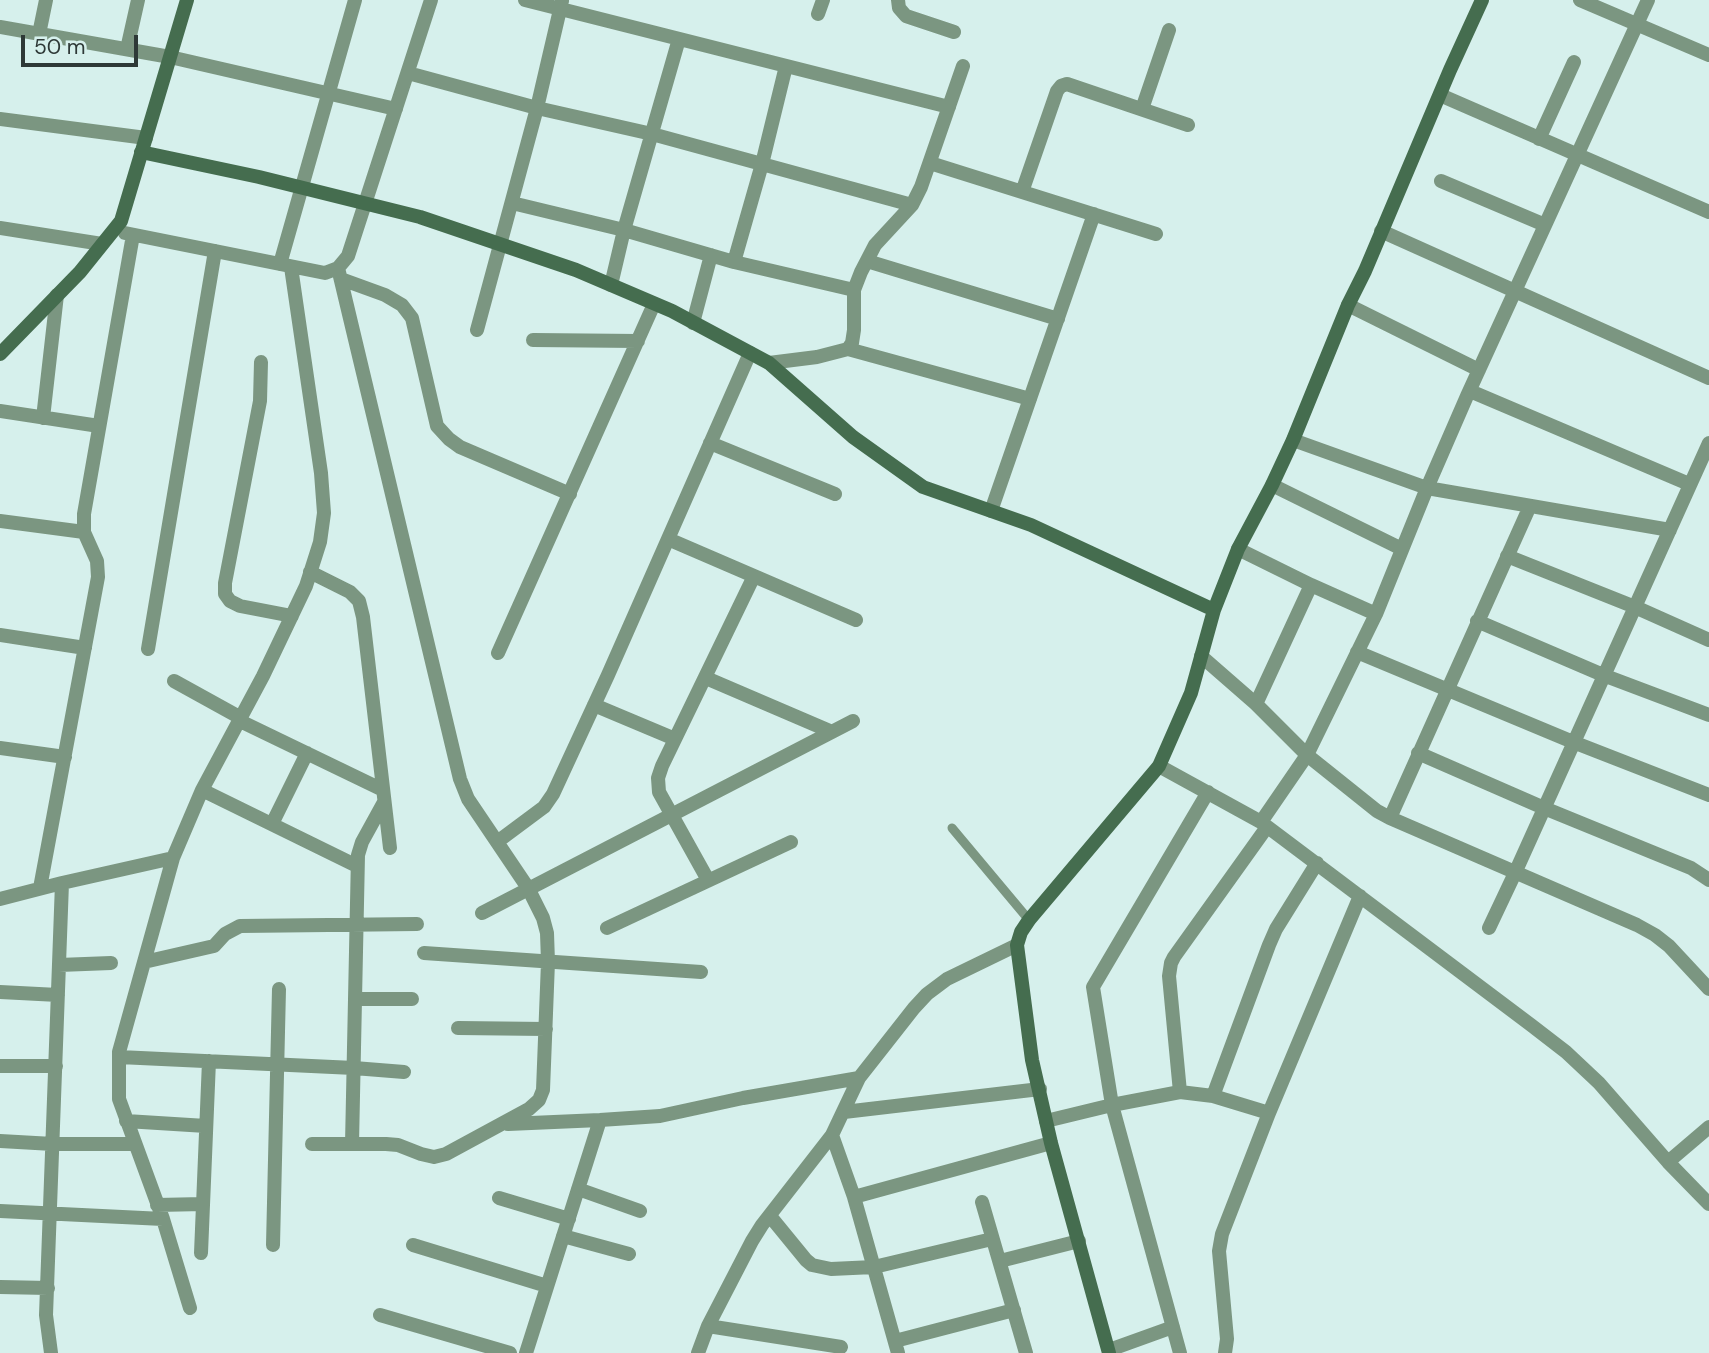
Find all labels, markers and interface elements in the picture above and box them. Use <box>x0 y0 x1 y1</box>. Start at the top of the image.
scale bar <box>24 21 142 65</box>
text: 50 m <box>34 33 85 61</box>

